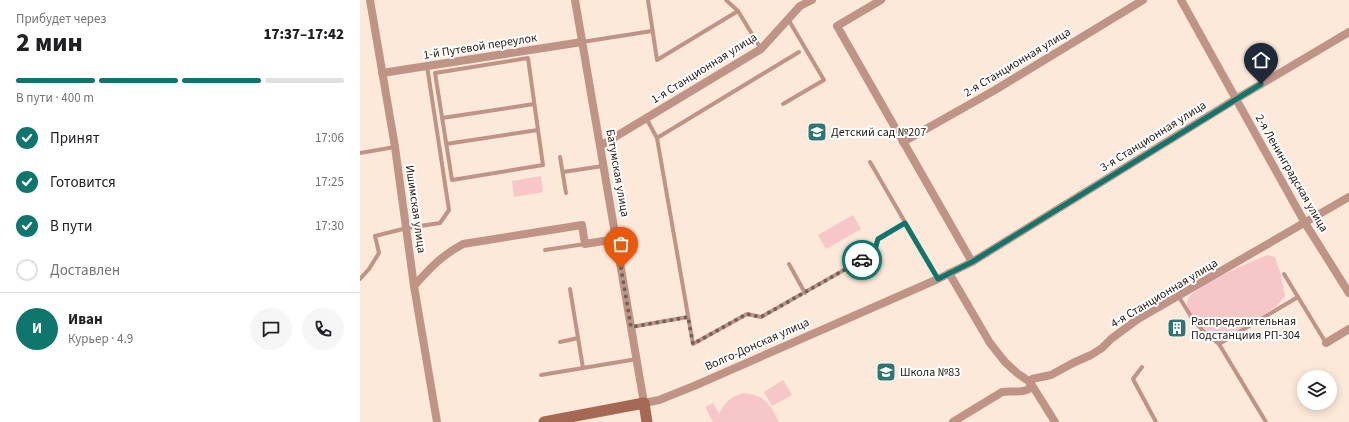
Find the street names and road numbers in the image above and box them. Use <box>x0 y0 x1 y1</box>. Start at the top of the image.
street label: 2-я Станционная улица <box>960 24 1074 101</box>
street label: 1-й Путевой переулок <box>422 29 538 64</box>
street label: 1-я Станционная улица <box>648 29 761 108</box>
street label: 3-я Станционная улица <box>1097 97 1210 176</box>
street label: 2-я Ленинградская улица <box>1251 111 1332 235</box>
street label: Батумская улица <box>601 128 634 218</box>
street label: Ишимская улица <box>401 164 430 254</box>
street label: 4-я Станционная улица <box>1107 255 1221 332</box>
street label: Волго-Донская улица <box>702 314 812 375</box>

